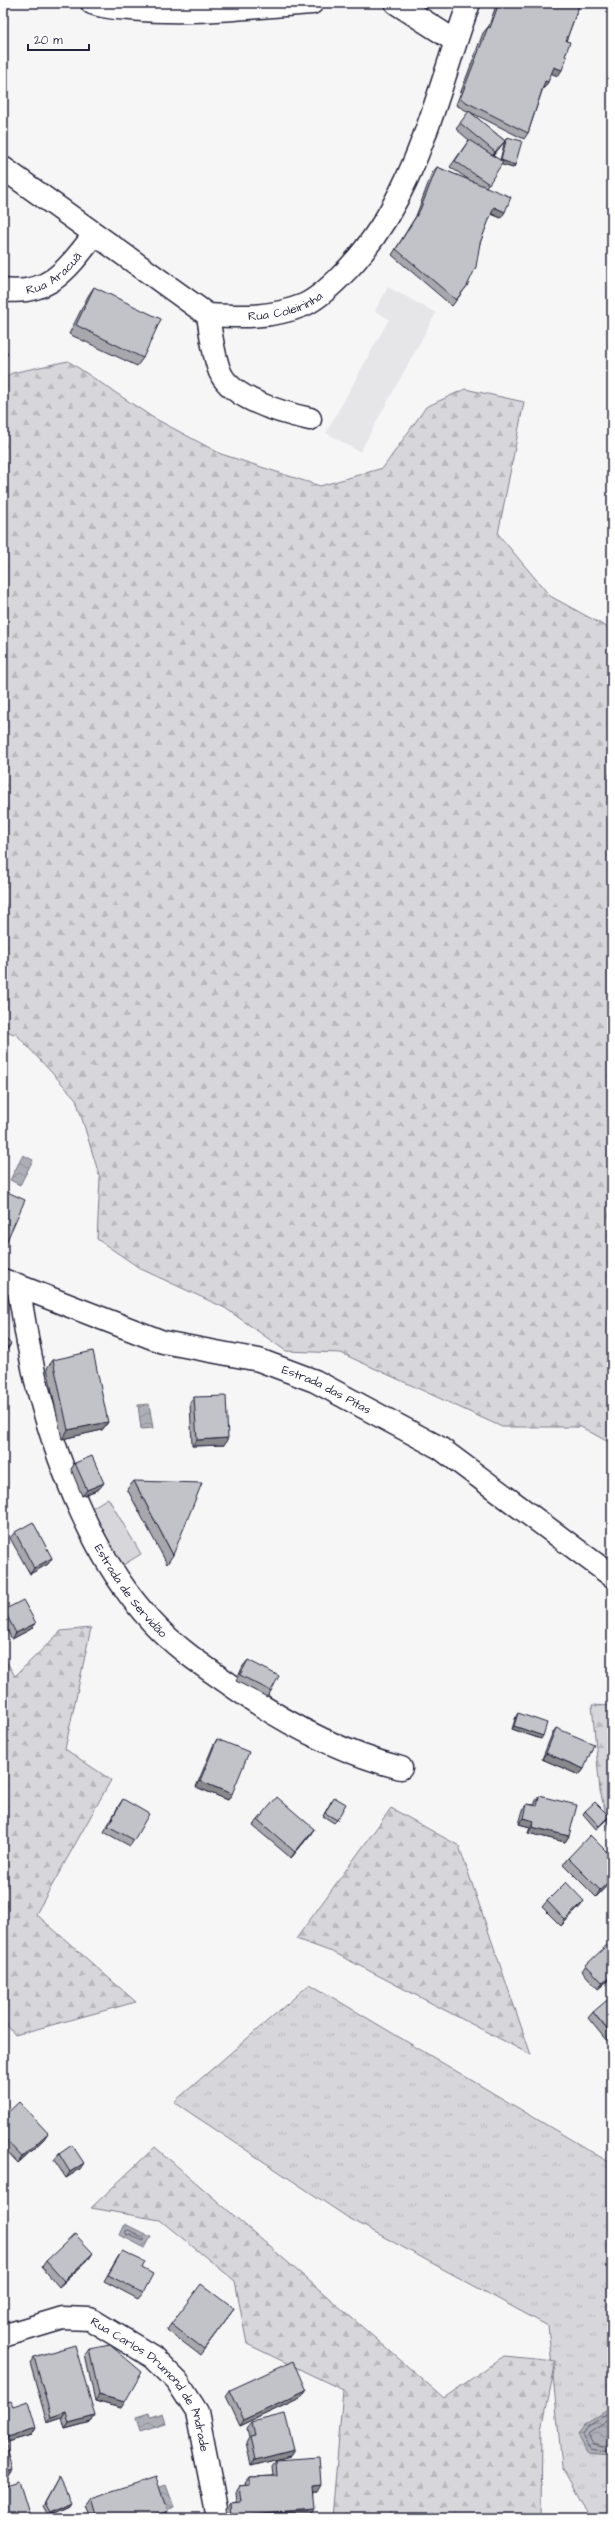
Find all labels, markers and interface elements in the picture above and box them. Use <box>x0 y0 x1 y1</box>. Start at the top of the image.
scale bar <box>28 26 89 52</box>
text: 20 m <box>34 32 63 49</box>
street label: Rua Aracuã <box>24 249 86 298</box>
street label: Rua Coleirinha <box>248 287 326 325</box>
street label: Estrada das Pitas <box>279 1361 374 1418</box>
street label: Estrada de Servidão <box>90 1541 171 1642</box>
street label: Rua Carlos Drumond de Andrade <box>87 2313 213 2454</box>

